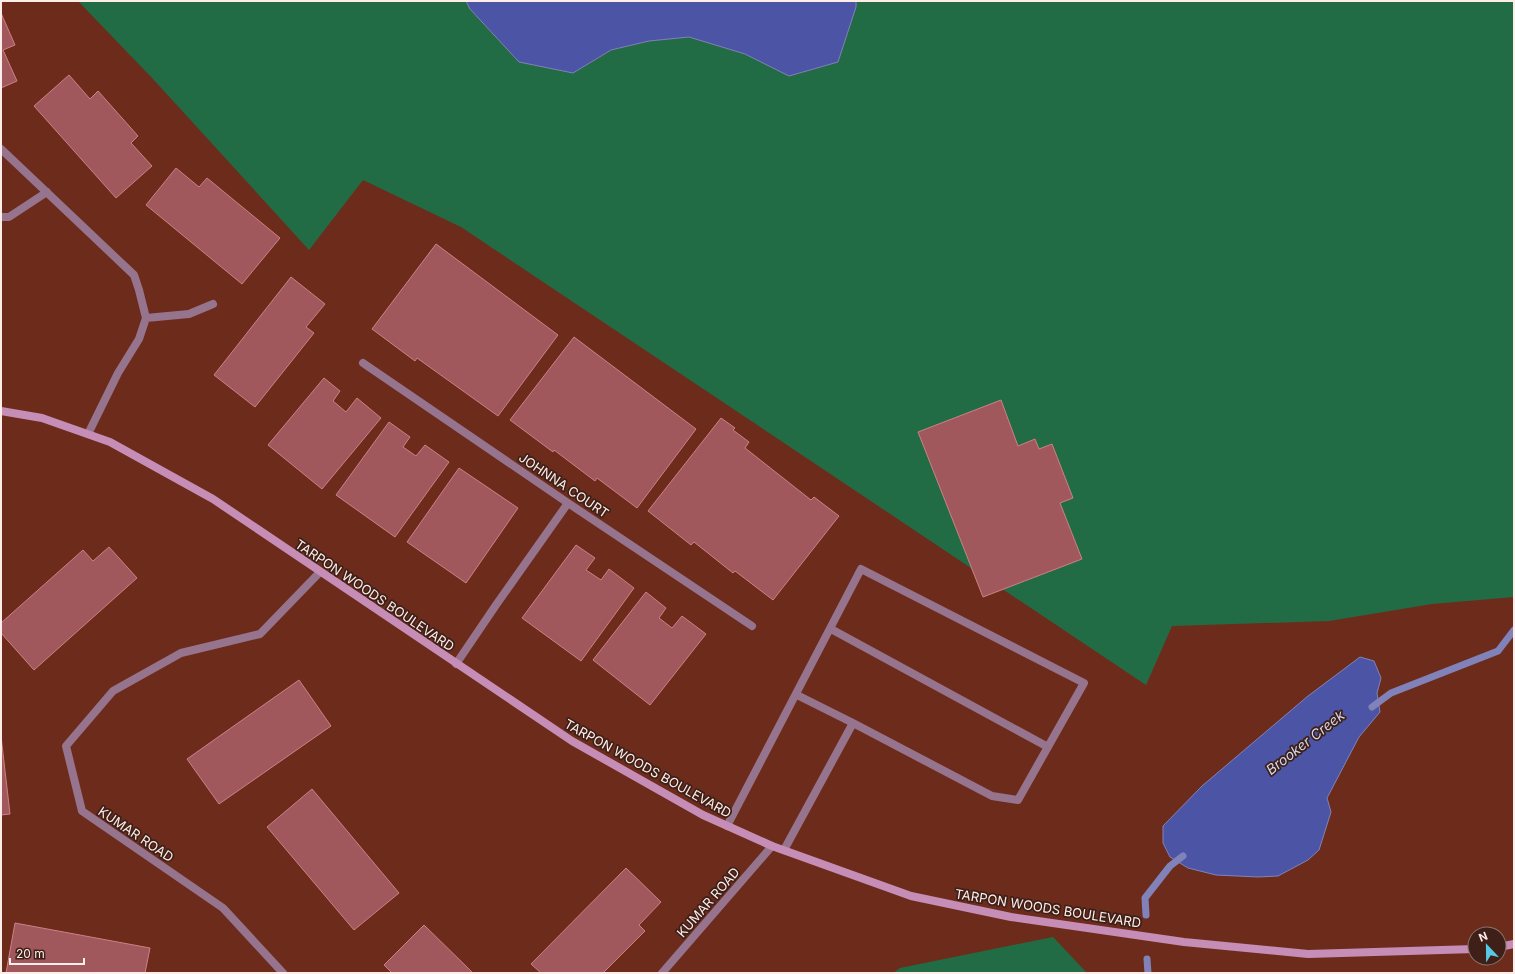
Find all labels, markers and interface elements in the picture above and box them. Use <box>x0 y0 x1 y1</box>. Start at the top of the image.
street label: JOHNNA COURT <box>516 449 612 521</box>
street label: TARPON WOODS BOULEVARD <box>292 536 458 654</box>
water label: Brooker Creek <box>1262 706 1348 778</box>
street label: TARPON WOODS BOULEVARD <box>562 715 734 821</box>
street label: KUMAR ROAD <box>95 803 177 865</box>
street label: KUMAR ROAD <box>673 864 743 940</box>
street label: TARPON WOODS BOULEVARD <box>954 885 1142 931</box>
north arrow <box>1467 926 1507 966</box>
text: N <box>1477 929 1490 945</box>
scale bar <box>10 940 84 966</box>
text: 20 m <box>16 946 45 961</box>

